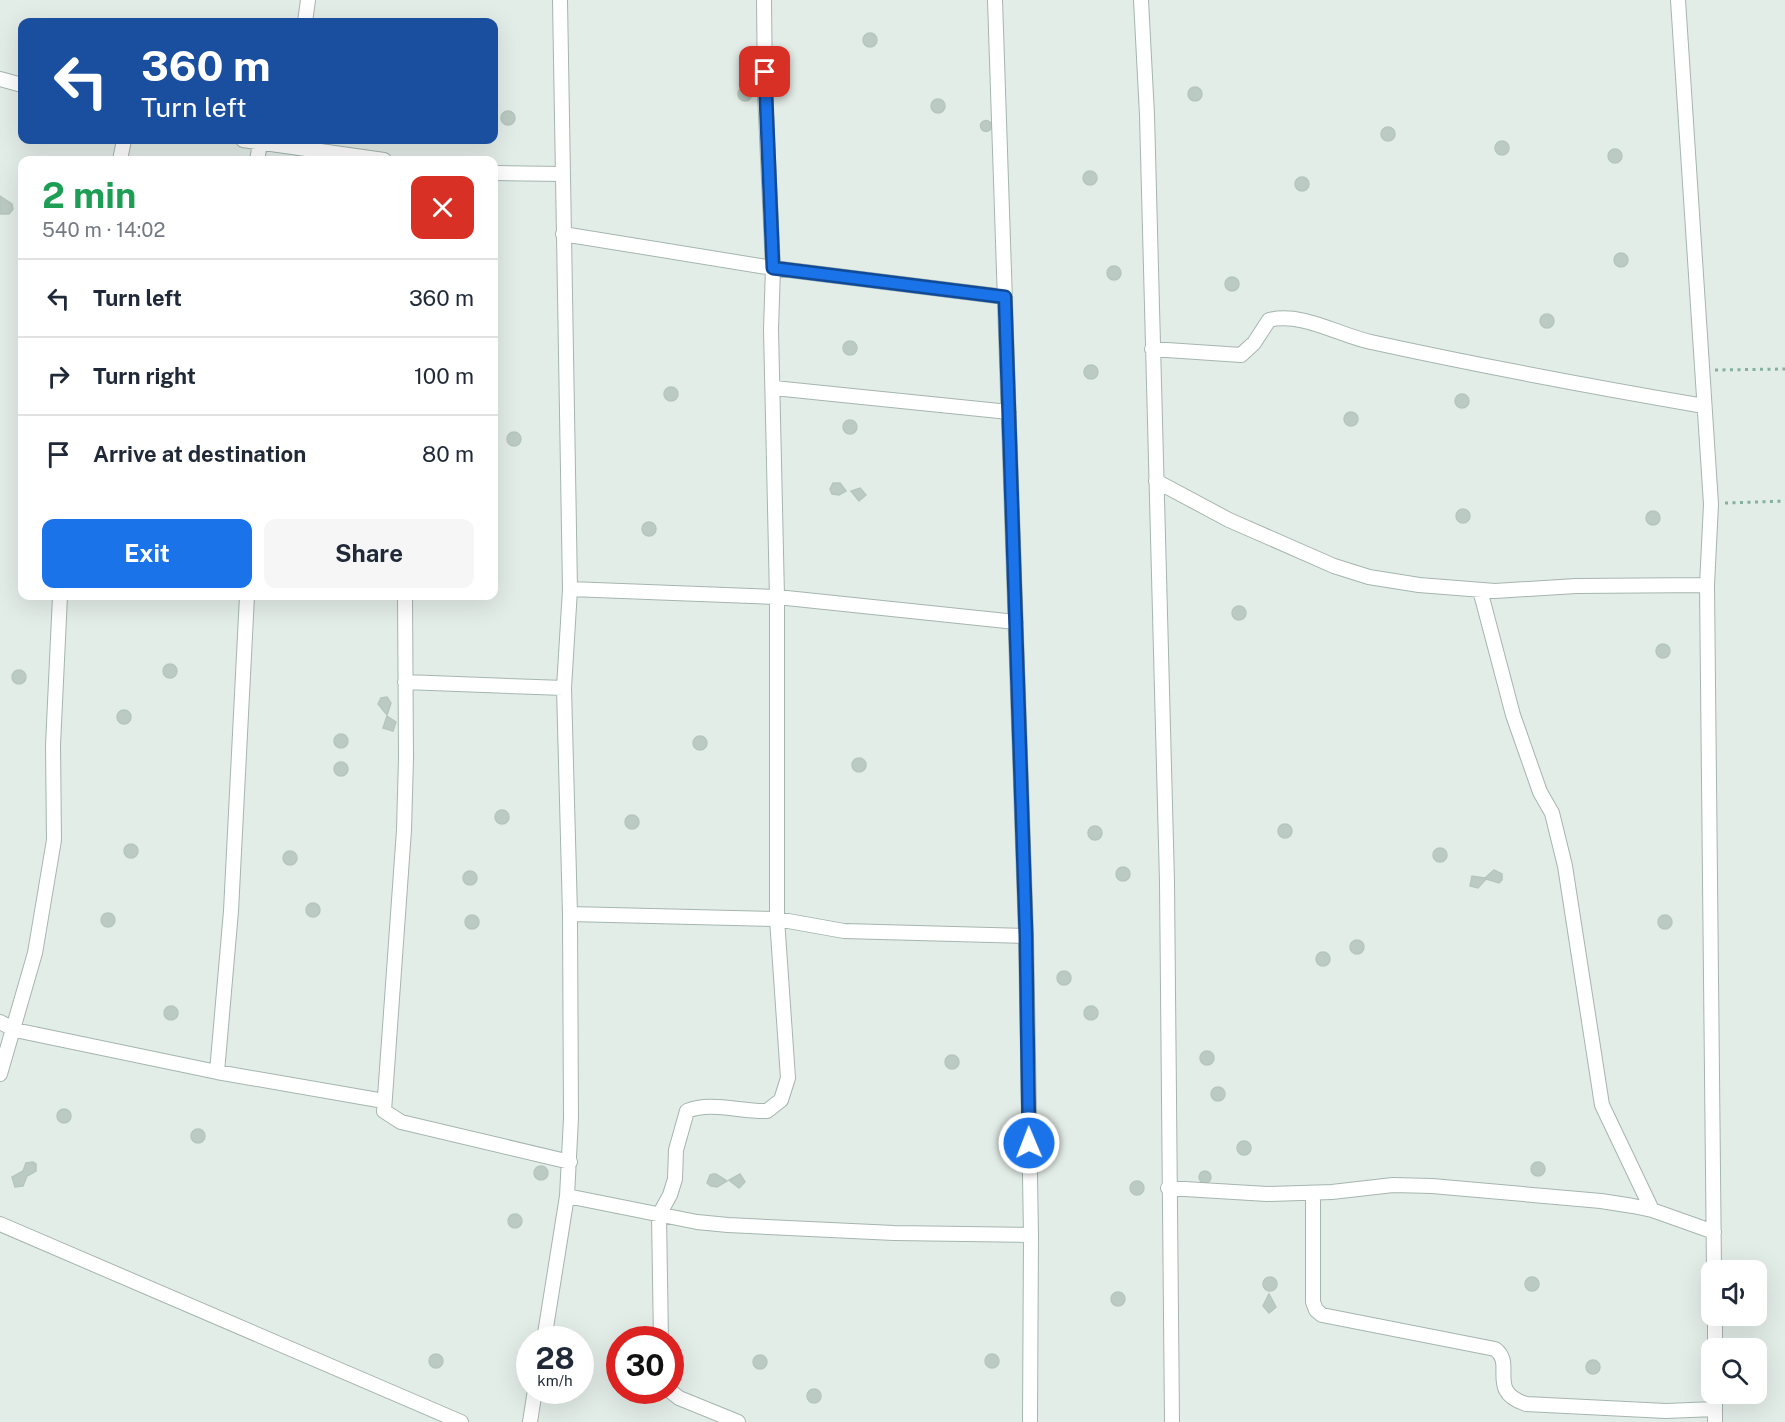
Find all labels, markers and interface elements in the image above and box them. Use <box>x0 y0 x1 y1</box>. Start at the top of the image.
text: 360 m <box>141 41 271 90</box>
icon: left <box>42 42 120 120</box>
pin <box>739 46 790 97</box>
icon: arrive <box>748 55 781 88</box>
text: Turn left <box>141 91 247 123</box>
text: 2 min <box>42 174 136 216</box>
button: close <box>411 176 474 239</box>
text: 540 m · 14:02 <box>42 218 165 242</box>
icon: left <box>42 282 75 315</box>
text: Turn left <box>93 285 182 311</box>
text: 360 m <box>409 285 474 311</box>
icon: right <box>42 360 75 393</box>
text: Turn right <box>93 363 196 389</box>
text: 100 m <box>414 363 474 389</box>
icon: arrive <box>42 438 75 471</box>
text: Arrive at destination <box>93 441 306 467</box>
text: 80 m <box>422 441 474 467</box>
button: Exit <box>42 519 252 588</box>
button: Share <box>264 519 474 588</box>
position arrow <box>997 1111 1061 1175</box>
map controls <box>1701 1260 1767 1404</box>
button: sound <box>1701 1260 1767 1326</box>
speed limit sign: 30 <box>606 1326 684 1404</box>
button: search <box>1701 1338 1767 1404</box>
text: 28 <box>535 1340 575 1376</box>
text: km/h <box>537 1372 573 1389</box>

